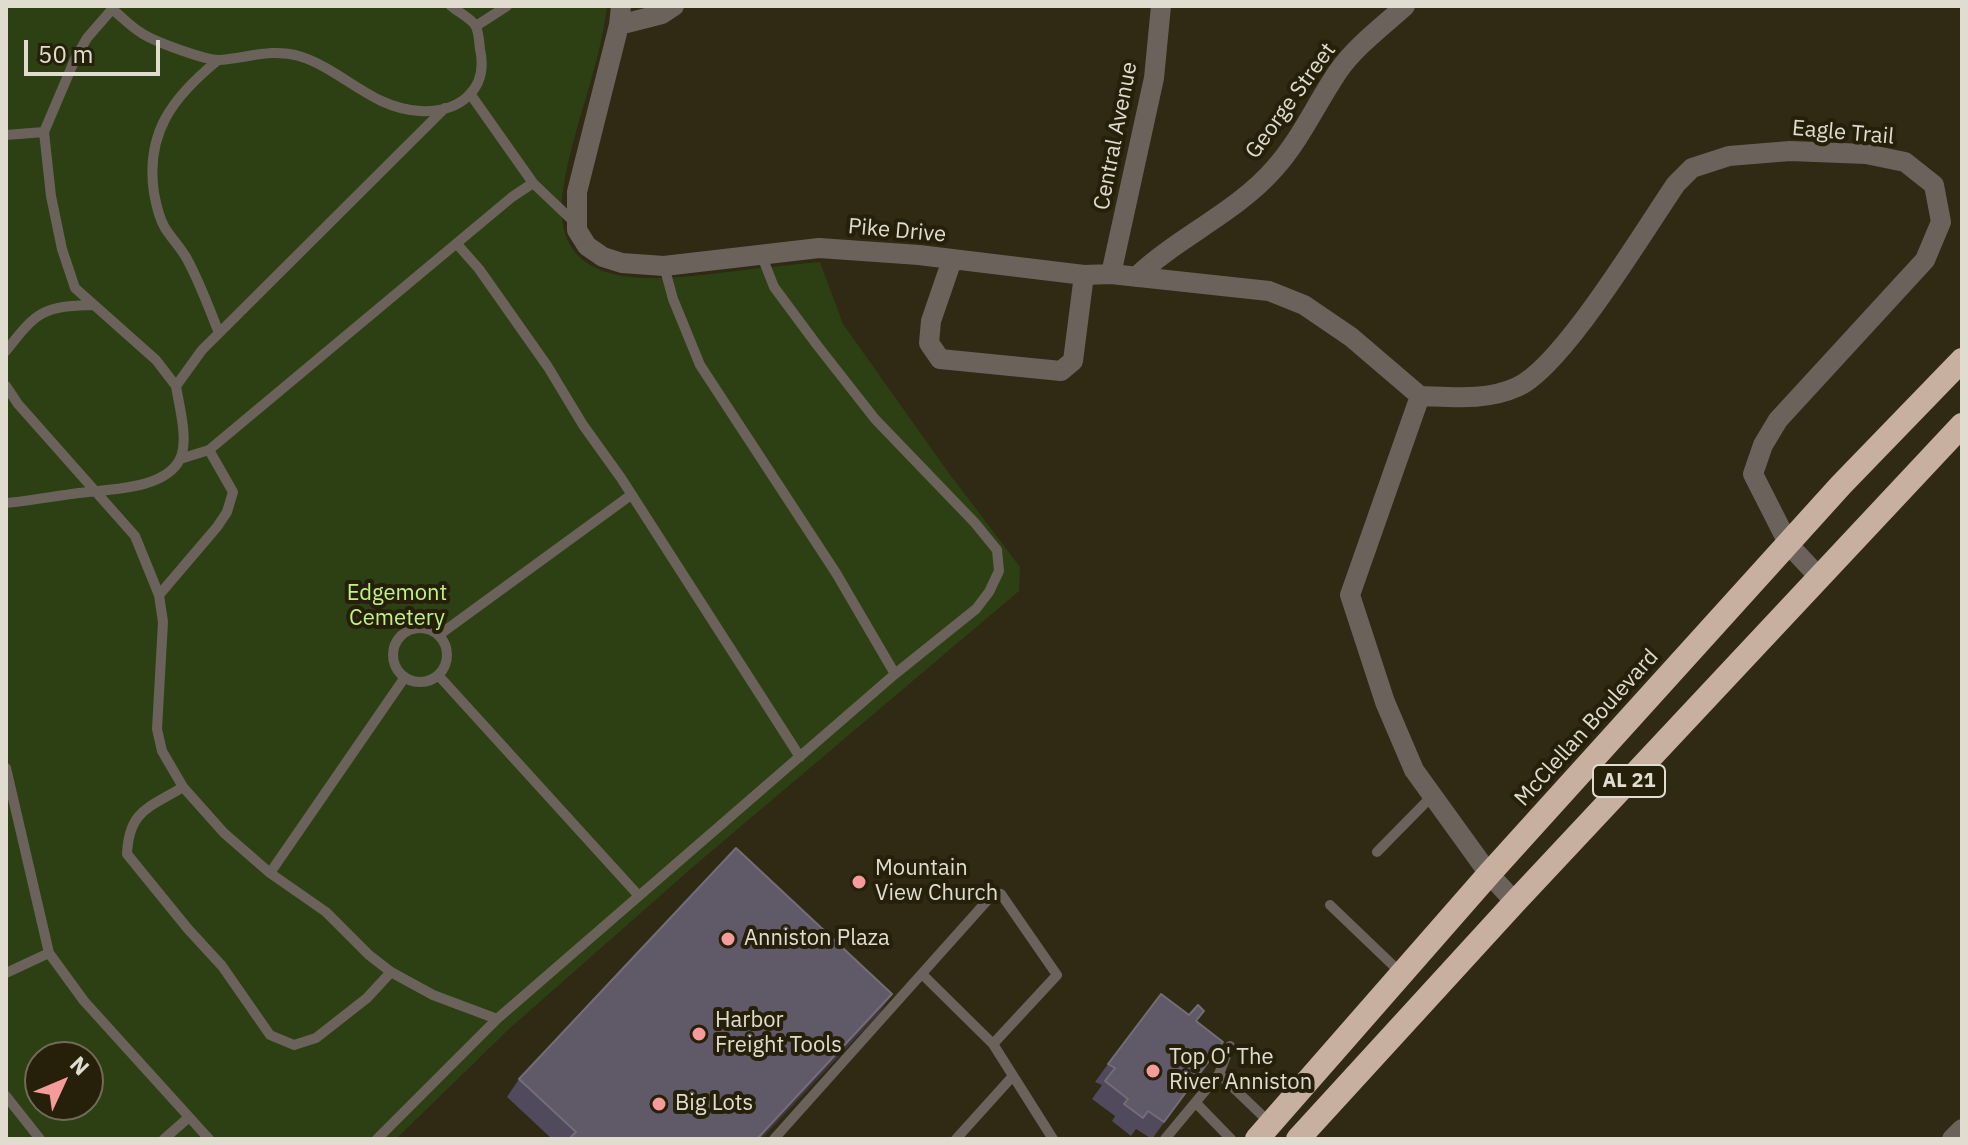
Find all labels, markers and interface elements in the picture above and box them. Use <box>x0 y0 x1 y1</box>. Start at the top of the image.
scale bar <box>28 24 164 74</box>
text: 50 m <box>38 38 93 70</box>
street label: George Street <box>1240 38 1342 164</box>
street label: Central Avenue <box>1089 60 1143 212</box>
street label: Eagle Trail <box>1791 115 1895 151</box>
street label: Pike Drive <box>847 214 947 248</box>
park label: Edgemont Cemetery <box>347 581 447 632</box>
street label: McClellan Boulevard <box>1510 644 1664 812</box>
road number: AL 21 <box>1593 765 1665 797</box>
place label: Mountain View Church <box>875 856 998 908</box>
marker: Mountain View Church <box>850 873 868 891</box>
place label: Anniston Plaza <box>744 926 890 952</box>
marker: Anniston Plaza <box>719 930 737 948</box>
place label: Harbor Freight Tools <box>715 1008 842 1060</box>
marker: Harbor Freight Tools <box>690 1025 708 1043</box>
north arrow <box>24 1041 104 1121</box>
place label: Top O' The River Anniston <box>1169 1045 1312 1096</box>
text: N <box>64 1050 96 1081</box>
marker: Top O' The River Anniston <box>1144 1062 1162 1080</box>
place label: Big Lots <box>675 1091 753 1117</box>
marker: Big Lots <box>650 1095 668 1113</box>

